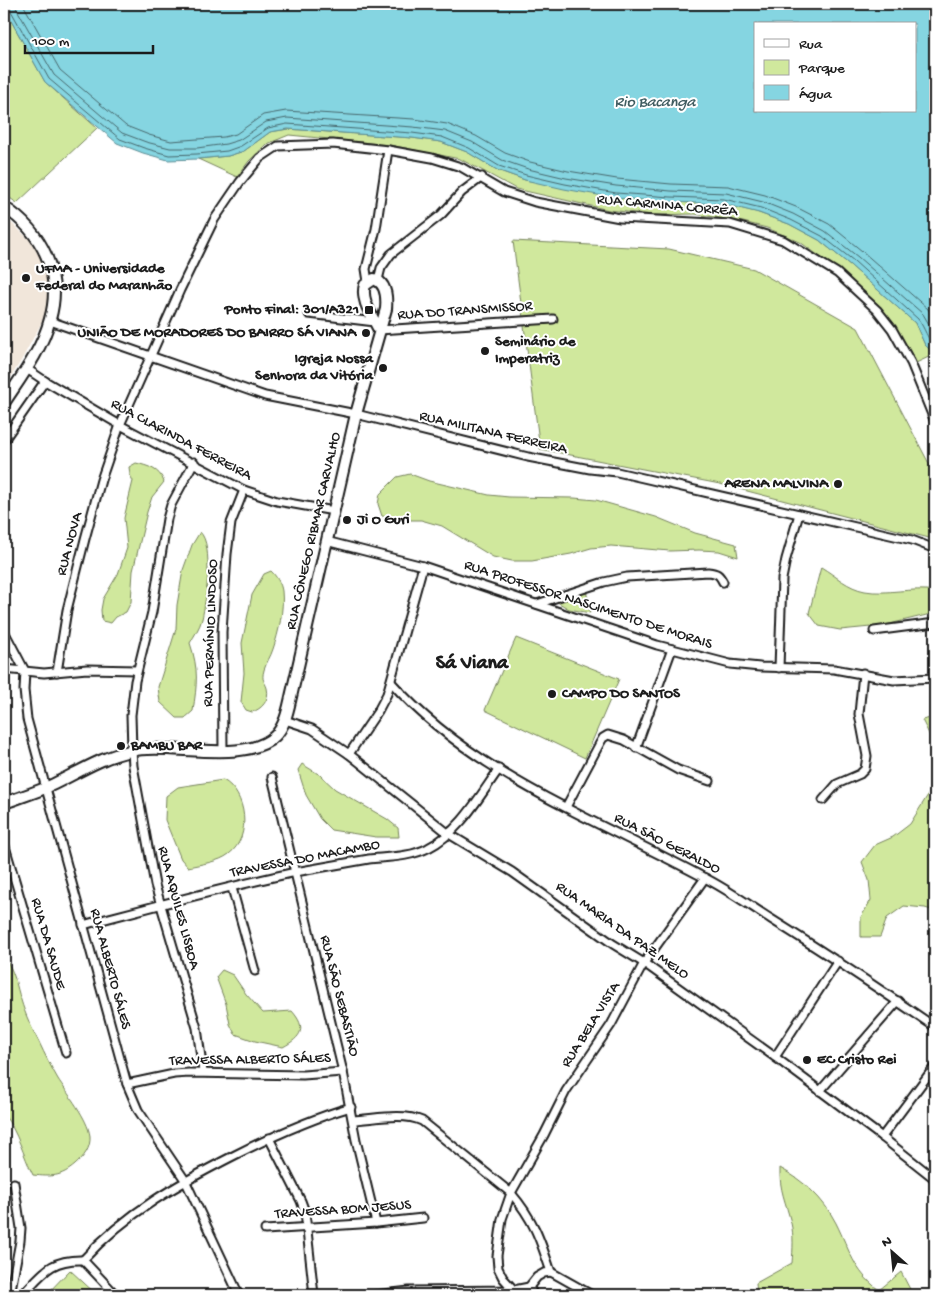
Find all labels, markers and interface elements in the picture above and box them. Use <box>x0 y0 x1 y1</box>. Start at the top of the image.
scale bar <box>25 22 152 54</box>
legend <box>754 22 916 112</box>
text: 100 m <box>31 33 70 51</box>
text: Rua <box>799 36 823 54</box>
text: Parque <box>798 60 845 78</box>
text: Água <box>799 86 832 104</box>
water label: Rio Bacanga <box>615 94 697 113</box>
street label: RUA CARMINA CORRÊA <box>596 191 739 221</box>
place label: UFMA - Universidade Federal do Maranhão <box>35 260 172 295</box>
marker: UFMA - Universidade Federal do Maranhão <box>20 272 32 284</box>
street label: RUA DO TRANSMISSOR <box>397 297 534 325</box>
place label: Ponto Final: 301/A321 <box>223 301 359 319</box>
marker: Ponto Final: 301/A321 <box>363 304 375 316</box>
place label: UNIÃO DE MORADORES DO BAIRRO SÁ VIANA <box>78 324 357 342</box>
marker: UNIÃO DE MORADORES DO BAIRRO SÁ VIANA <box>360 327 372 339</box>
place label: Seminário de Imperatriz <box>495 333 577 368</box>
marker: Seminário de Imperatriz <box>479 345 491 357</box>
place label: Igreja Nossa Senhora da Vitória <box>255 350 374 385</box>
marker: Igreja Nossa Senhora da Vitória <box>377 362 389 374</box>
street label: RUA CLARINDA FERREIRA <box>107 395 256 485</box>
street label: RUA MILITANA FERREIRA <box>417 407 570 459</box>
street label: RUA CÔNEGO RIBMAR CARVALHO <box>282 430 346 632</box>
place label: ARENA MALVINA <box>723 475 829 493</box>
marker: ARENA MALVINA <box>832 478 844 490</box>
street label: RUA NOVA <box>53 509 87 578</box>
place label: Ji O Guri <box>356 511 409 529</box>
marker: Ji O Guri <box>341 514 353 526</box>
street label: RUA PROFESSOR NASCIMENTO DE MORAIS <box>462 556 714 654</box>
street label: RUA PERMÍNIO LINDOSO <box>199 559 223 707</box>
district label: Sá Viana <box>436 653 509 676</box>
place label: CAMPO DO SANTOS <box>561 685 681 703</box>
marker: CAMPO DO SANTOS <box>546 688 558 700</box>
place label: BAMBU BAR <box>130 737 203 755</box>
marker: BAMBU BAR <box>115 740 127 752</box>
street label: RUA SÃO GERALDO <box>611 809 723 879</box>
street label: TRAVESSA DO MACAMBO <box>228 836 381 883</box>
street label: RUA AQUILES LISBOA <box>153 844 203 973</box>
street label: RUA MARIA DA PAZ MELO <box>552 878 692 984</box>
street label: RUA DA SAUDE <box>26 896 70 993</box>
street label: RUA ALBERTO SÁLES <box>85 907 135 1031</box>
street label: RUA SÃO SEBASTIÃO <box>315 933 363 1059</box>
street label: RUA BELA VISTA <box>558 978 625 1071</box>
street label: TRAVESSA ALBERTO SÁLES <box>168 1050 331 1070</box>
place label: EC Cristo Rei <box>817 1051 897 1069</box>
marker: EC Cristo Rei <box>801 1054 813 1066</box>
street label: TRAVESSA BOM JESUS <box>273 1196 412 1224</box>
north arrow <box>866 1226 916 1276</box>
text: N <box>879 1233 895 1252</box>

